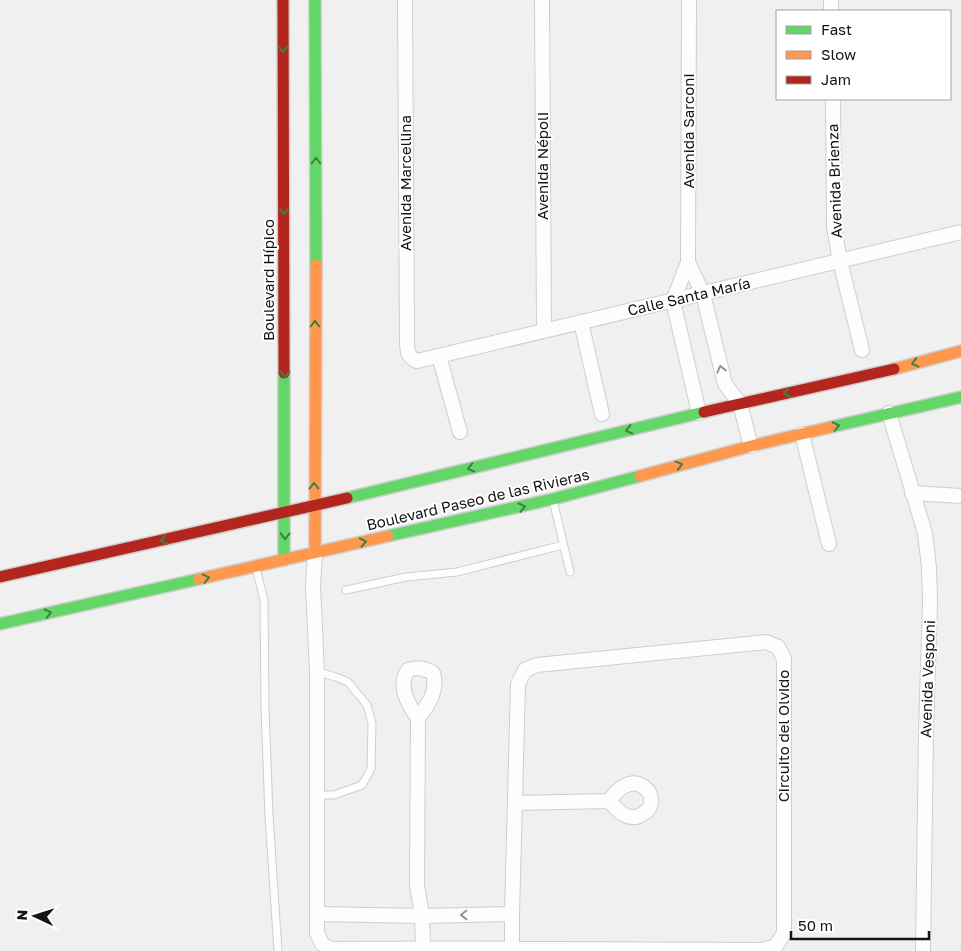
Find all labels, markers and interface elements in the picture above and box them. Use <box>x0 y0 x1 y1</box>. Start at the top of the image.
legend <box>776 10 951 100</box>
text: Fast <box>821 20 852 38</box>
one-way arrow <box>278 45 288 53</box>
text: Slow <box>821 45 856 63</box>
text: Jam <box>821 70 851 88</box>
street label: Avenida Sarconi <box>679 74 697 188</box>
street label: Avenida Népoli <box>533 112 551 220</box>
street label: Avenida Marcellina <box>396 115 414 251</box>
street label: Avenida Brienza <box>823 123 845 239</box>
one-way arrow <box>311 157 321 164</box>
one-way arrow <box>279 208 289 215</box>
street label: Boulevard Hípico <box>259 219 277 341</box>
street label: Calle Santa María <box>626 273 752 319</box>
one-way arrow <box>310 319 320 327</box>
one-way arrow <box>911 357 920 368</box>
one-way arrow <box>716 364 727 373</box>
one-way arrow <box>280 370 290 378</box>
one-way arrow <box>783 387 792 398</box>
one-way arrow <box>832 421 840 431</box>
one-way arrow <box>626 424 634 434</box>
one-way arrow <box>674 461 682 471</box>
one-way arrow <box>467 462 476 473</box>
street label: Boulevard Paseo de las Rivieras <box>365 465 591 533</box>
one-way arrow <box>309 482 319 490</box>
one-way arrow <box>517 502 526 513</box>
one-way arrow <box>279 532 290 540</box>
one-way arrow <box>160 534 169 545</box>
one-way arrow <box>359 538 368 548</box>
one-way arrow <box>202 573 211 584</box>
one-way arrow <box>43 608 52 619</box>
street label: Avenida Vesponi <box>916 620 938 738</box>
street label: Circuito del Olvido <box>774 670 792 802</box>
north arrow <box>10 891 60 941</box>
scale bar <box>791 908 928 940</box>
text: N <box>13 909 30 921</box>
one-way arrow <box>459 910 467 920</box>
text: 50 m <box>798 916 833 934</box>

